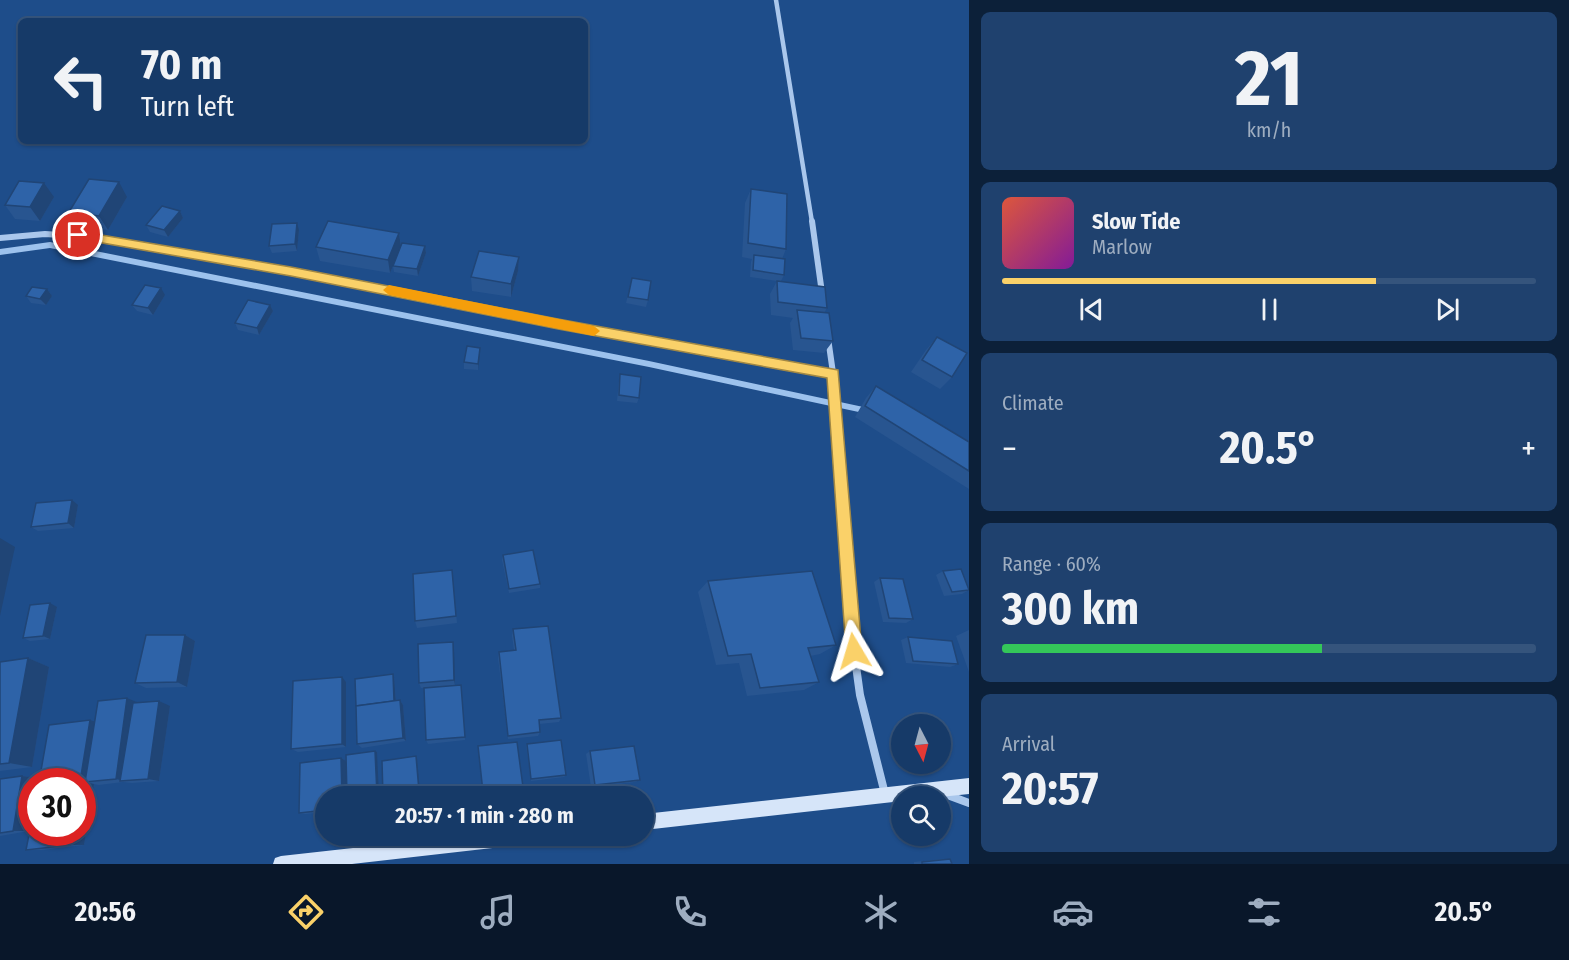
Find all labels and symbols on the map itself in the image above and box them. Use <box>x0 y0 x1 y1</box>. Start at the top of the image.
pin <box>52 209 103 260</box>
position arrow <box>822 619 886 683</box>
north arrow <box>891 714 951 774</box>
speed limit sign: 30 <box>18 768 96 846</box>

